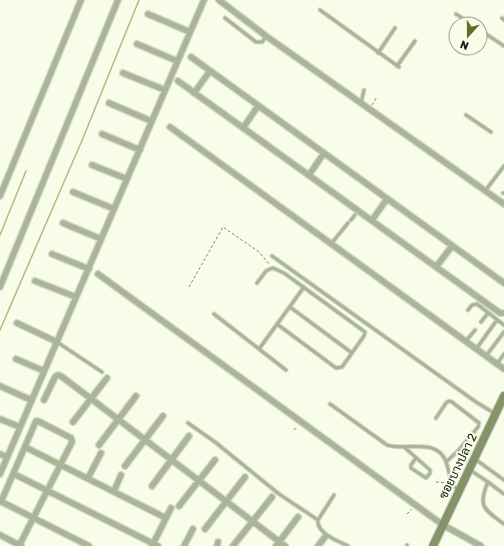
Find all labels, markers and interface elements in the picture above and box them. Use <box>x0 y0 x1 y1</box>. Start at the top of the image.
north arrow <box>448 16 488 56</box>
text: N <box>458 37 471 52</box>
street label: ซอยบางปลา 2 <box>436 431 480 501</box>

